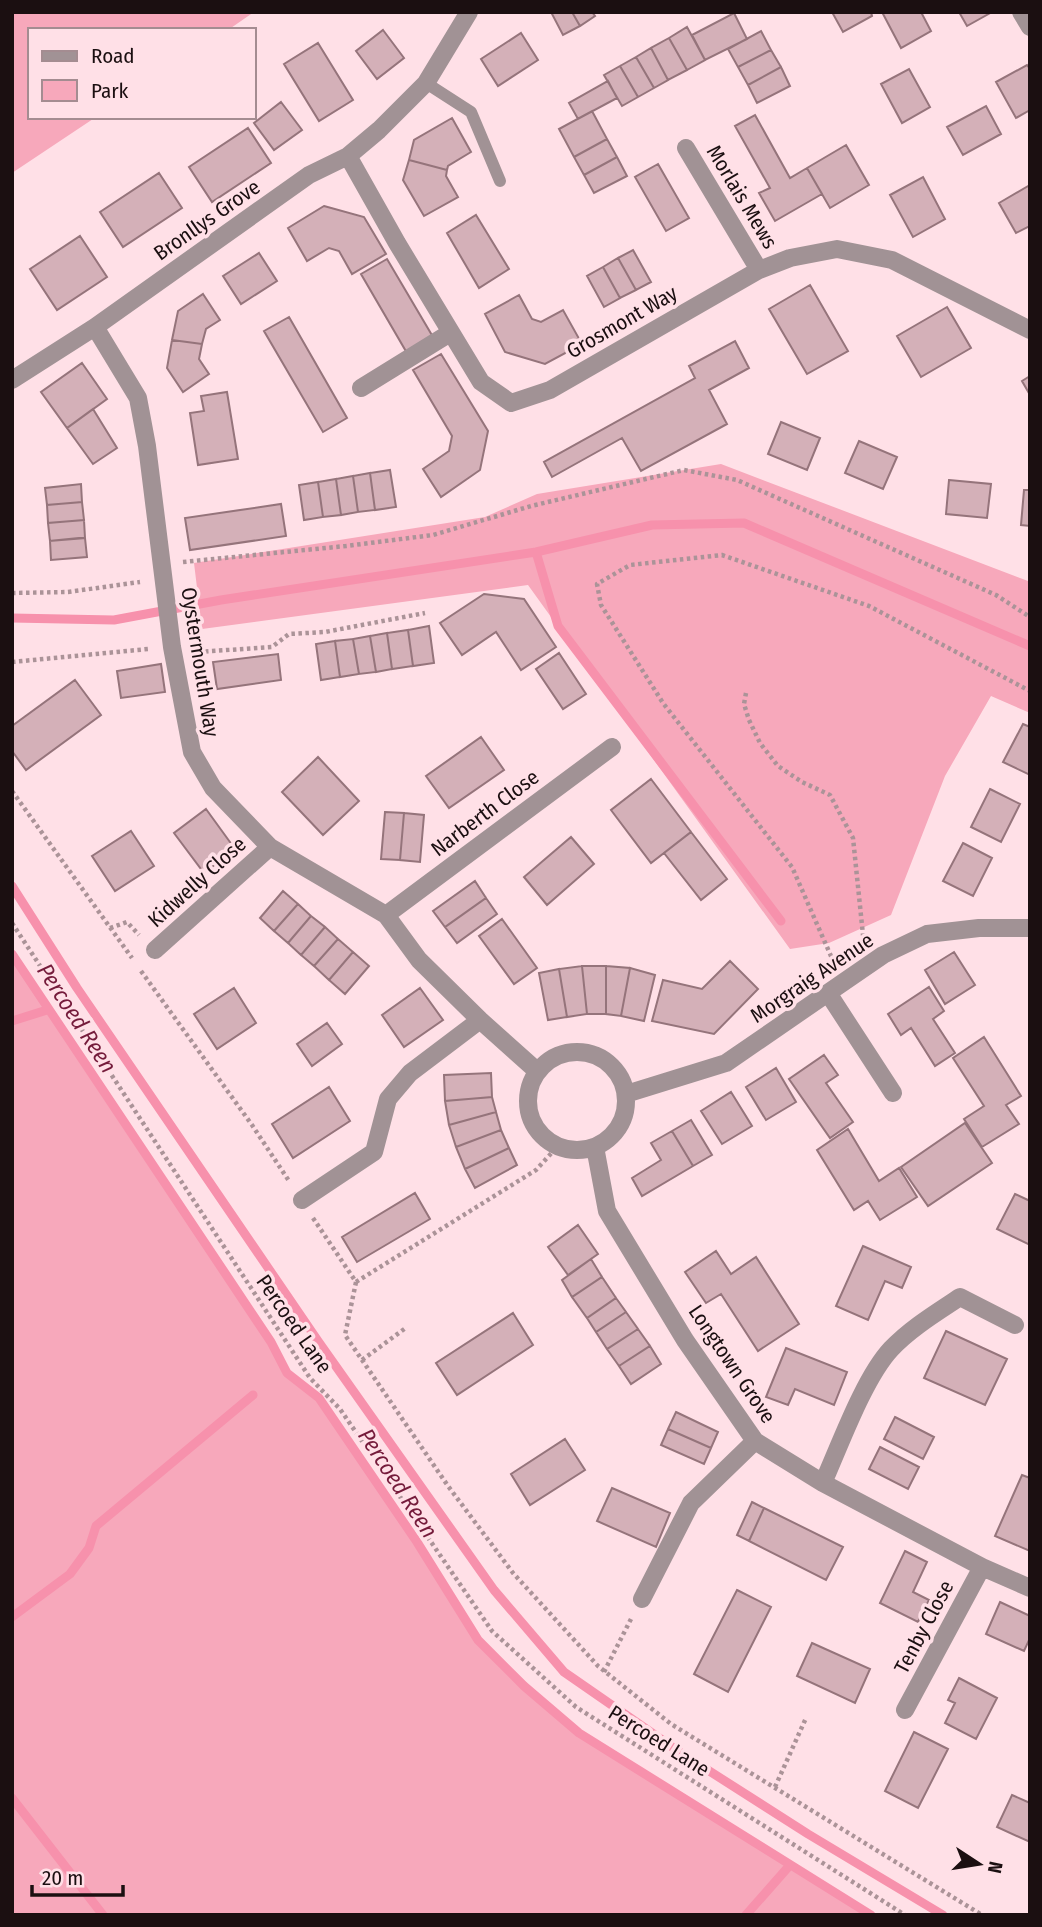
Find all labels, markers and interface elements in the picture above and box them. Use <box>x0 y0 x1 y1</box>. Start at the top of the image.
legend <box>28 28 256 119</box>
text: Road <box>91 43 135 69</box>
text: Park <box>91 78 129 104</box>
street label: Morlais Mews <box>701 140 783 254</box>
street label: Bronllys Grove <box>149 174 265 266</box>
street label: Grosmont Way <box>562 280 682 364</box>
street label: Oystermouth Way <box>175 585 225 739</box>
street label: Narberth Close <box>426 764 544 862</box>
street label: Kidwelly Close <box>143 831 251 933</box>
street label: Morgraig Avenue <box>745 927 879 1029</box>
water label: Percoed Reen <box>31 958 123 1078</box>
street label: Percoed Lane <box>250 1270 338 1378</box>
street label: Longtown Grove <box>683 1300 781 1428</box>
water label: Percoed Reen <box>352 1423 444 1543</box>
street label: Tenby Close <box>889 1576 959 1678</box>
street label: Percoed Lane <box>604 1700 714 1782</box>
north arrow <box>944 1829 1014 1899</box>
scale bar <box>32 1854 122 1898</box>
text: N <box>983 1859 1008 1875</box>
text: 20 m <box>42 1865 83 1891</box>

